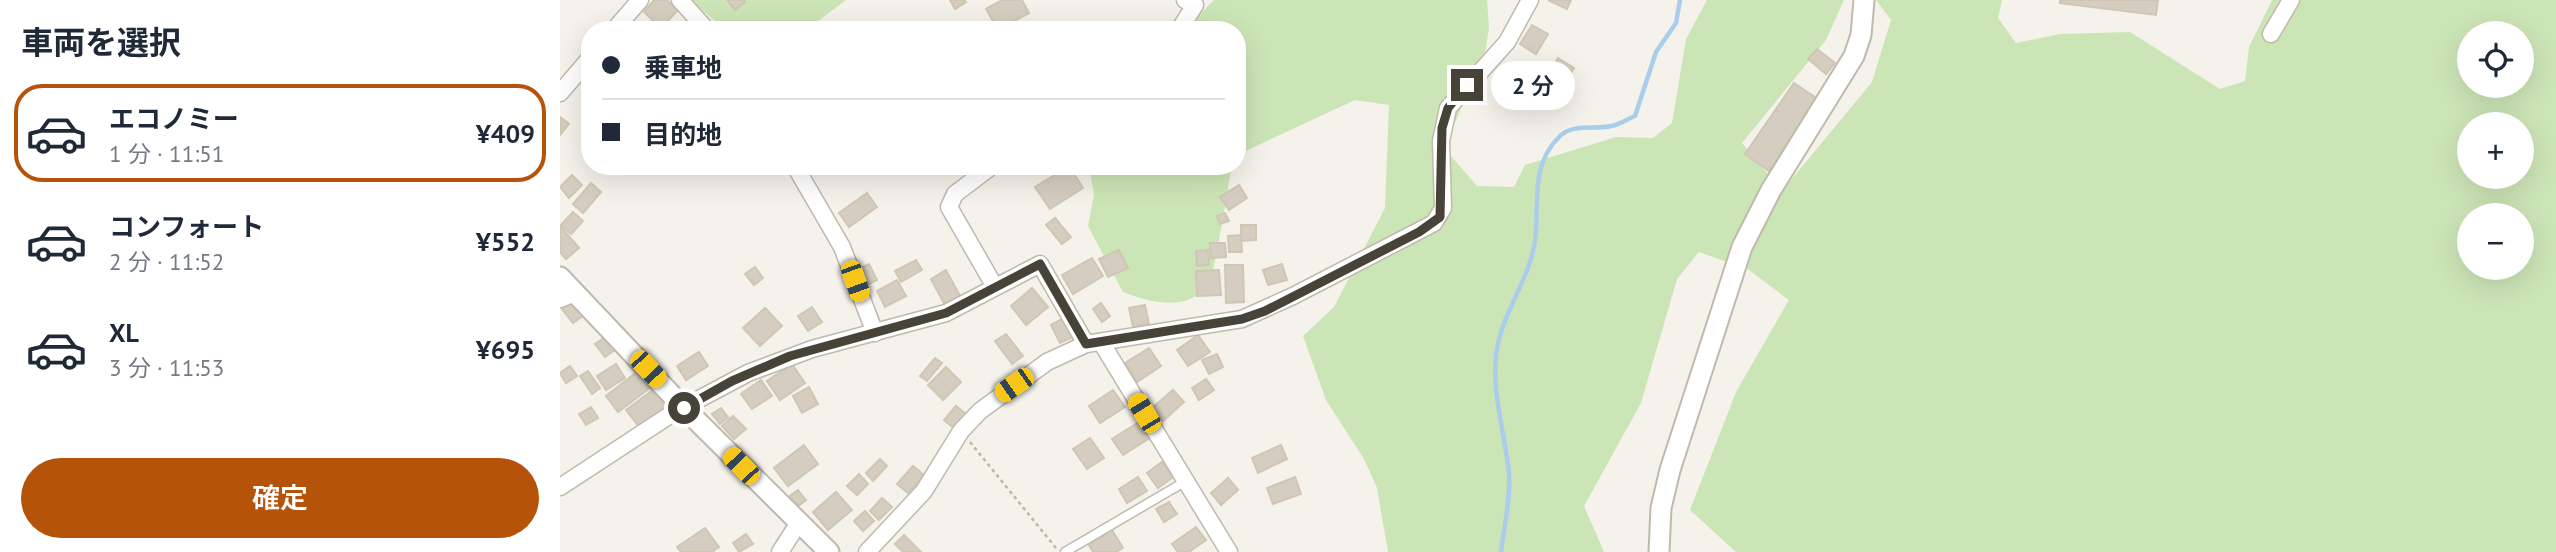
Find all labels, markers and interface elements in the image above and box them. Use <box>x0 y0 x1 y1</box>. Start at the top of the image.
text: 車両を選択 <box>21 21 181 63</box>
map controls <box>2457 21 2534 280</box>
button: locate <box>2457 21 2534 98</box>
text: 乗車地 <box>644 51 722 84</box>
callout: 2 分 <box>1492 60 1576 110</box>
route end <box>1451 69 1483 101</box>
text: 2 分 <box>1512 71 1554 100</box>
icon: car <box>25 102 88 165</box>
text: エコノミー <box>109 102 239 135</box>
button: + <box>2457 112 2534 189</box>
text: ¥409 <box>476 117 535 150</box>
text: 目的地 <box>644 118 722 151</box>
text: 1 分 · 11:51 <box>109 139 224 168</box>
button: − <box>2457 203 2534 280</box>
icon: car <box>25 210 88 273</box>
text: コンフォート <box>109 210 264 243</box>
text: ¥552 <box>476 225 535 258</box>
text: 2 分 · 11:52 <box>109 247 224 276</box>
car <box>838 258 873 304</box>
text: XL <box>109 316 139 349</box>
icon: car <box>25 318 88 381</box>
text: ¥695 <box>476 333 535 366</box>
car <box>626 346 671 392</box>
text: 3 分 · 11:53 <box>109 353 224 382</box>
car <box>991 364 1038 406</box>
car <box>1125 390 1164 436</box>
route start <box>668 392 700 424</box>
car <box>719 444 764 488</box>
button: 確定 <box>21 458 539 538</box>

